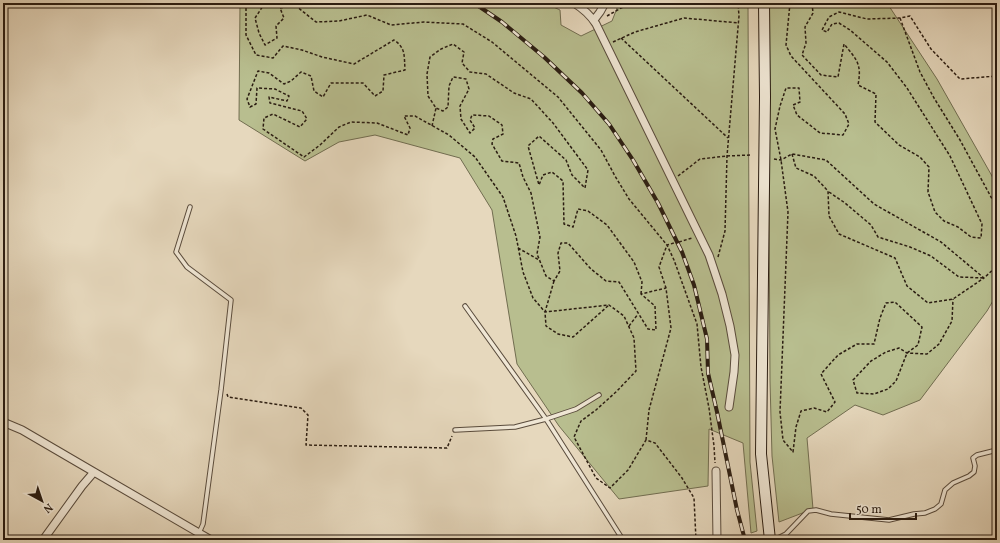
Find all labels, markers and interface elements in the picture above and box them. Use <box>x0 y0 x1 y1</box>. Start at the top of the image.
north arrow <box>22 481 62 521</box>
scale bar <box>850 495 916 521</box>
text: N <box>40 499 55 516</box>
text: 50 m <box>856 502 882 518</box>

